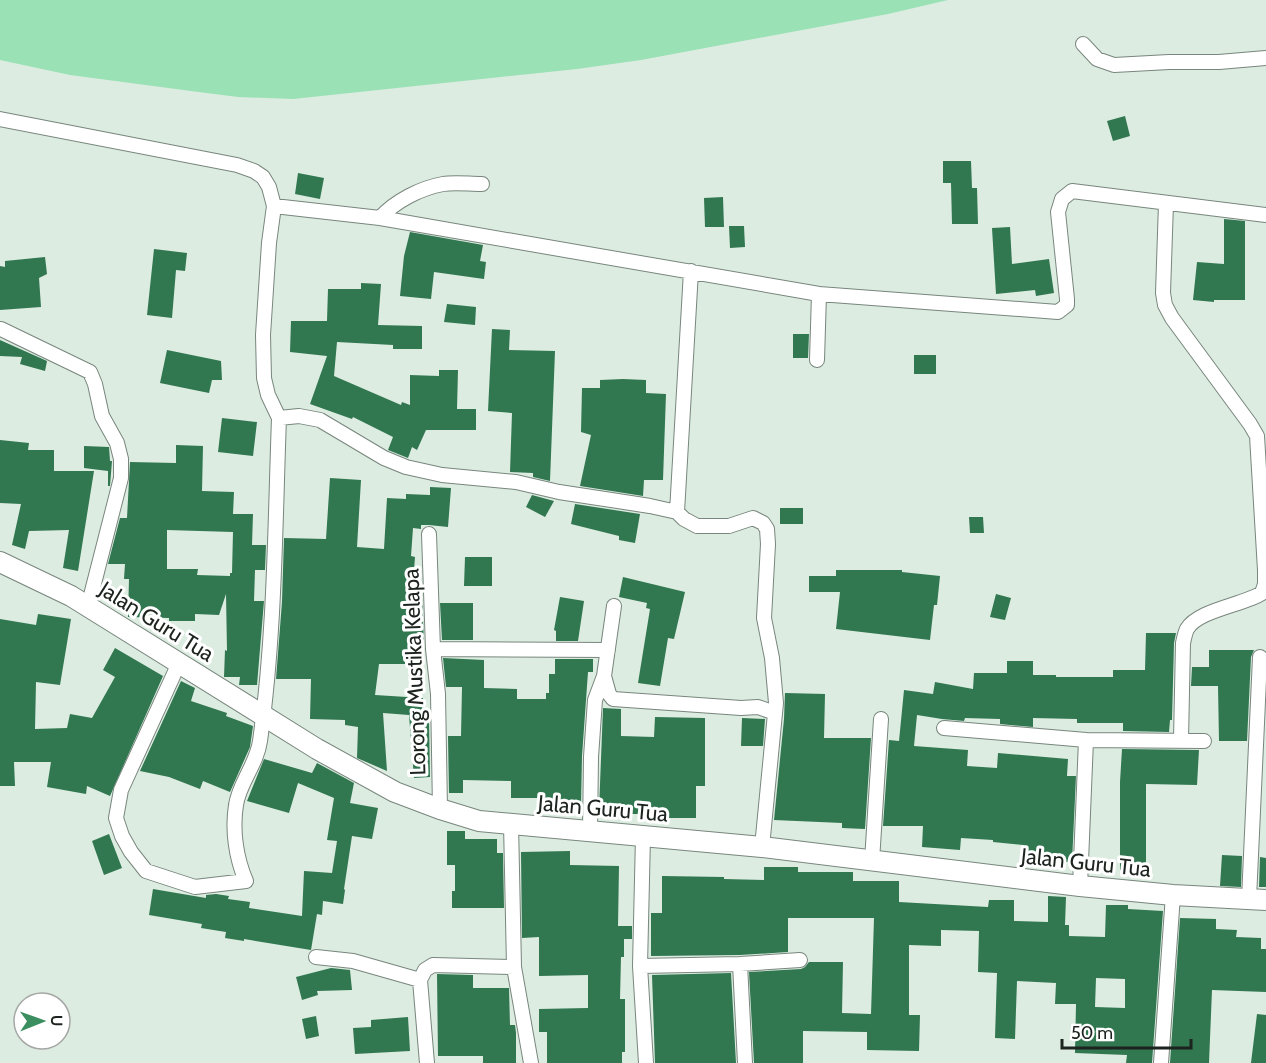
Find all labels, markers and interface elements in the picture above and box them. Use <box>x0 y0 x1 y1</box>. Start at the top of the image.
street label: Lorong Mustika Kelapa <box>397 568 432 776</box>
street label: Jalan Guru Tua <box>93 575 220 668</box>
street label: Jalan Guru Tua <box>536 789 670 828</box>
street label: Jalan Guru Tua <box>1019 842 1153 883</box>
north arrow <box>12 991 72 1051</box>
scale bar <box>1062 1012 1191 1050</box>
text: U <box>47 1015 66 1027</box>
text: 50 m <box>1071 1022 1113 1044</box>

